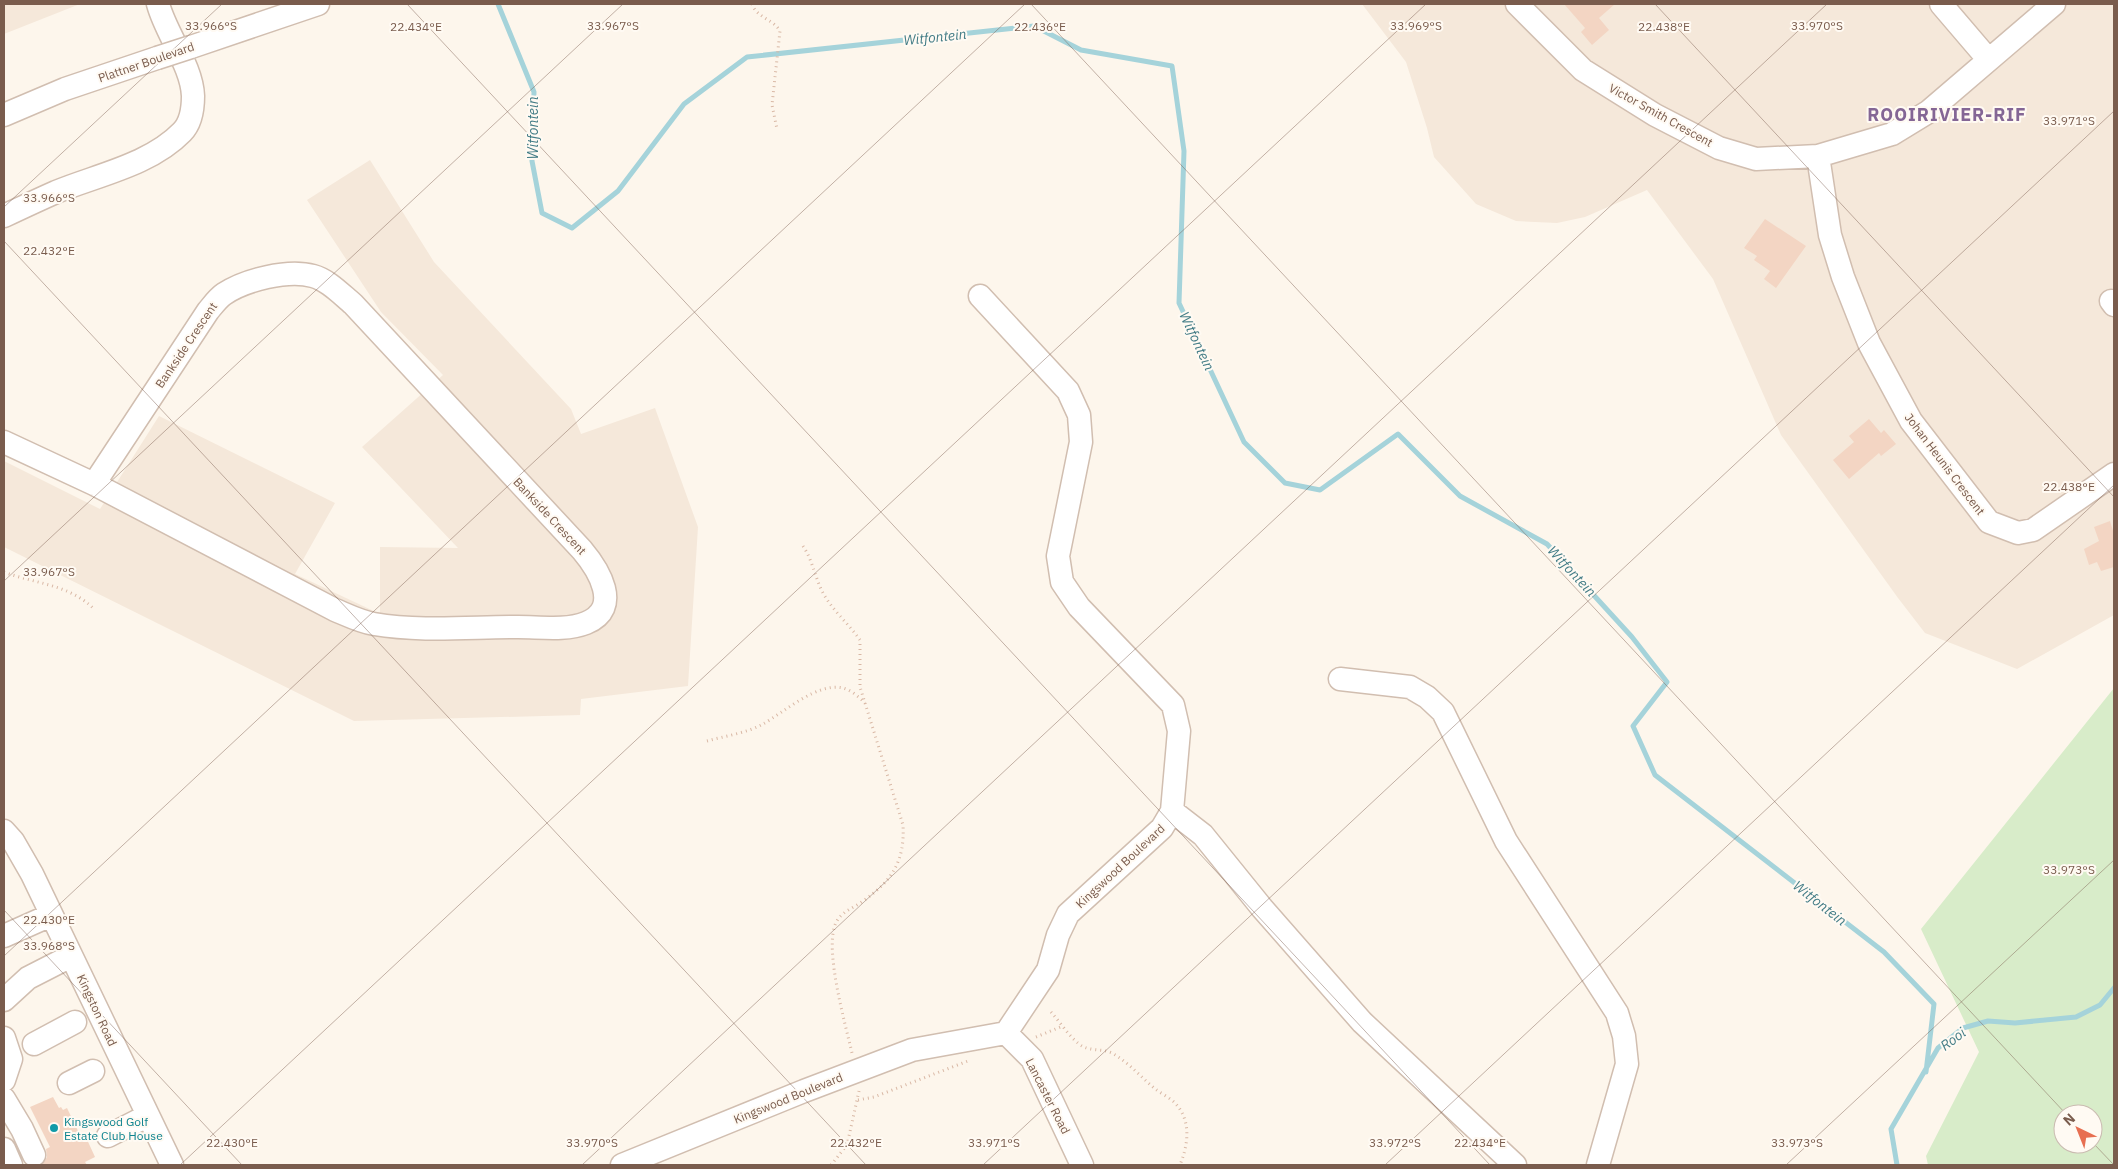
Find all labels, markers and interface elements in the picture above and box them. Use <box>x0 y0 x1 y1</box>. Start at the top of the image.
text: 33.966°S <box>185 18 237 33</box>
text: 33.967°S <box>587 18 639 33</box>
text: 33.969°S <box>1390 18 1442 33</box>
text: 33.970°S <box>1791 18 1843 33</box>
text: 22.434°E <box>390 19 442 34</box>
text: 22.436°E <box>1014 19 1066 34</box>
text: 22.438°E <box>1638 19 1690 34</box>
water label: Witfontein <box>903 25 967 49</box>
street label: Plattner Boulevard <box>96 39 196 85</box>
street label: Victor Smith Crescent <box>1606 80 1716 150</box>
water label: Witfontein <box>524 96 542 160</box>
district label: ROOIRIVIER-RIF <box>1867 103 2027 126</box>
text: 33.971°S <box>2043 113 2095 128</box>
text: 33.966°S <box>23 190 75 205</box>
text: 22.432°E <box>23 243 75 258</box>
street label: Bankside Crescent <box>152 299 220 391</box>
water label: Witfontein <box>1175 309 1219 374</box>
street label: Johan Heunis Crescent <box>1902 410 1988 518</box>
street label: Bankside Crescent <box>510 474 590 558</box>
text: 22.438°E <box>2043 479 2095 494</box>
water label: Witfontein <box>1544 542 1600 600</box>
text: 33.967°S <box>23 564 75 579</box>
street label: Kingswood Boulevard <box>1072 821 1168 911</box>
text: 33.973°S <box>2043 862 2095 877</box>
water label: Witfontein <box>1790 876 1851 930</box>
text: 22.430°E <box>23 912 75 927</box>
text: 33.968°S <box>23 938 75 953</box>
street label: Kingston Road <box>74 972 120 1048</box>
water label: Rooi <box>1937 1023 1970 1054</box>
street label: Lancaster Road <box>1022 1056 1074 1136</box>
street label: Kingswood Boulevard <box>731 1069 845 1127</box>
north arrow <box>2053 1104 2103 1154</box>
text: N <box>2059 1109 2079 1130</box>
place label: Kingswood Golf Estate Club House <box>64 1114 163 1143</box>
marker: Kingswood Golf Estate Club House <box>48 1122 60 1134</box>
text: 22.430°E <box>206 1135 258 1150</box>
text: 33.970°S <box>566 1135 618 1150</box>
text: 22.432°E <box>830 1135 882 1150</box>
text: 33.971°S <box>968 1135 1020 1150</box>
text: 33.972°S <box>1369 1135 1421 1150</box>
text: 22.434°E <box>1454 1135 1506 1150</box>
text: 33.973°S <box>1771 1135 1823 1150</box>

